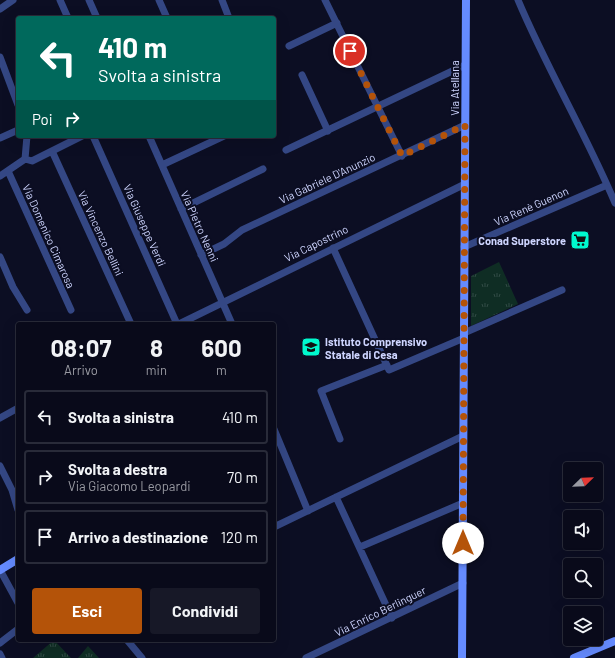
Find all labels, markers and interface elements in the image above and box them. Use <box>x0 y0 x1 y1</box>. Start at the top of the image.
text: 410 m <box>98 30 167 64</box>
icon: left <box>32 32 84 84</box>
pin <box>333 34 367 68</box>
icon: arrive <box>339 40 361 62</box>
street label: Via Atellana <box>448 60 461 116</box>
text: Svolta a sinistra <box>98 64 221 86</box>
icon: right <box>61 108 83 130</box>
text: Poi <box>32 110 53 128</box>
street label: Via Gabriele D'Anunzio <box>277 150 377 206</box>
street label: Via Domenico Cimarosa <box>20 182 78 290</box>
street label: Via Giuseppe Verdi <box>121 182 169 268</box>
street label: Via Renè Guenon <box>492 184 570 228</box>
street label: Via Vincenzo Bellini <box>76 188 126 278</box>
street label: Via Pietro Nenni <box>179 188 222 264</box>
street label: Via Capostrino <box>282 222 350 264</box>
supermarket icon: Conad Superstore <box>569 229 591 251</box>
place label: Conad Superstore <box>478 234 566 247</box>
text: 08:07 <box>50 333 111 362</box>
text: 8 <box>150 333 163 362</box>
text: 600 <box>201 333 242 362</box>
place label: Istituto Comprensivo Statale di Cesa <box>325 335 427 361</box>
school or university icon: Istituto Comprensivo Statale di Cesa <box>300 336 322 358</box>
text: Arrivo <box>64 362 98 378</box>
text: min <box>146 362 167 378</box>
text: m <box>216 362 227 378</box>
icon: left <box>34 406 56 428</box>
text: Svolta a sinistra <box>68 408 174 426</box>
text: 410 m <box>222 408 258 426</box>
text: Svolta a destra <box>68 460 167 478</box>
north arrow <box>563 462 603 502</box>
map controls <box>563 462 603 646</box>
icon: right <box>34 466 56 488</box>
text: 70 m <box>227 468 258 486</box>
text: Via Giacomo Leopardi <box>68 478 191 494</box>
button: sound <box>563 510 603 550</box>
position arrow <box>442 522 484 564</box>
icon: arrive <box>34 526 56 548</box>
text: Arrivo a destinazione <box>68 528 208 546</box>
text: 120 m <box>221 528 258 546</box>
button: search <box>563 558 603 598</box>
street label: Via Enrico Berlinguer <box>332 583 428 639</box>
button: Esci <box>32 588 142 634</box>
button: Condividi <box>150 588 260 634</box>
button: layers <box>563 606 603 646</box>

